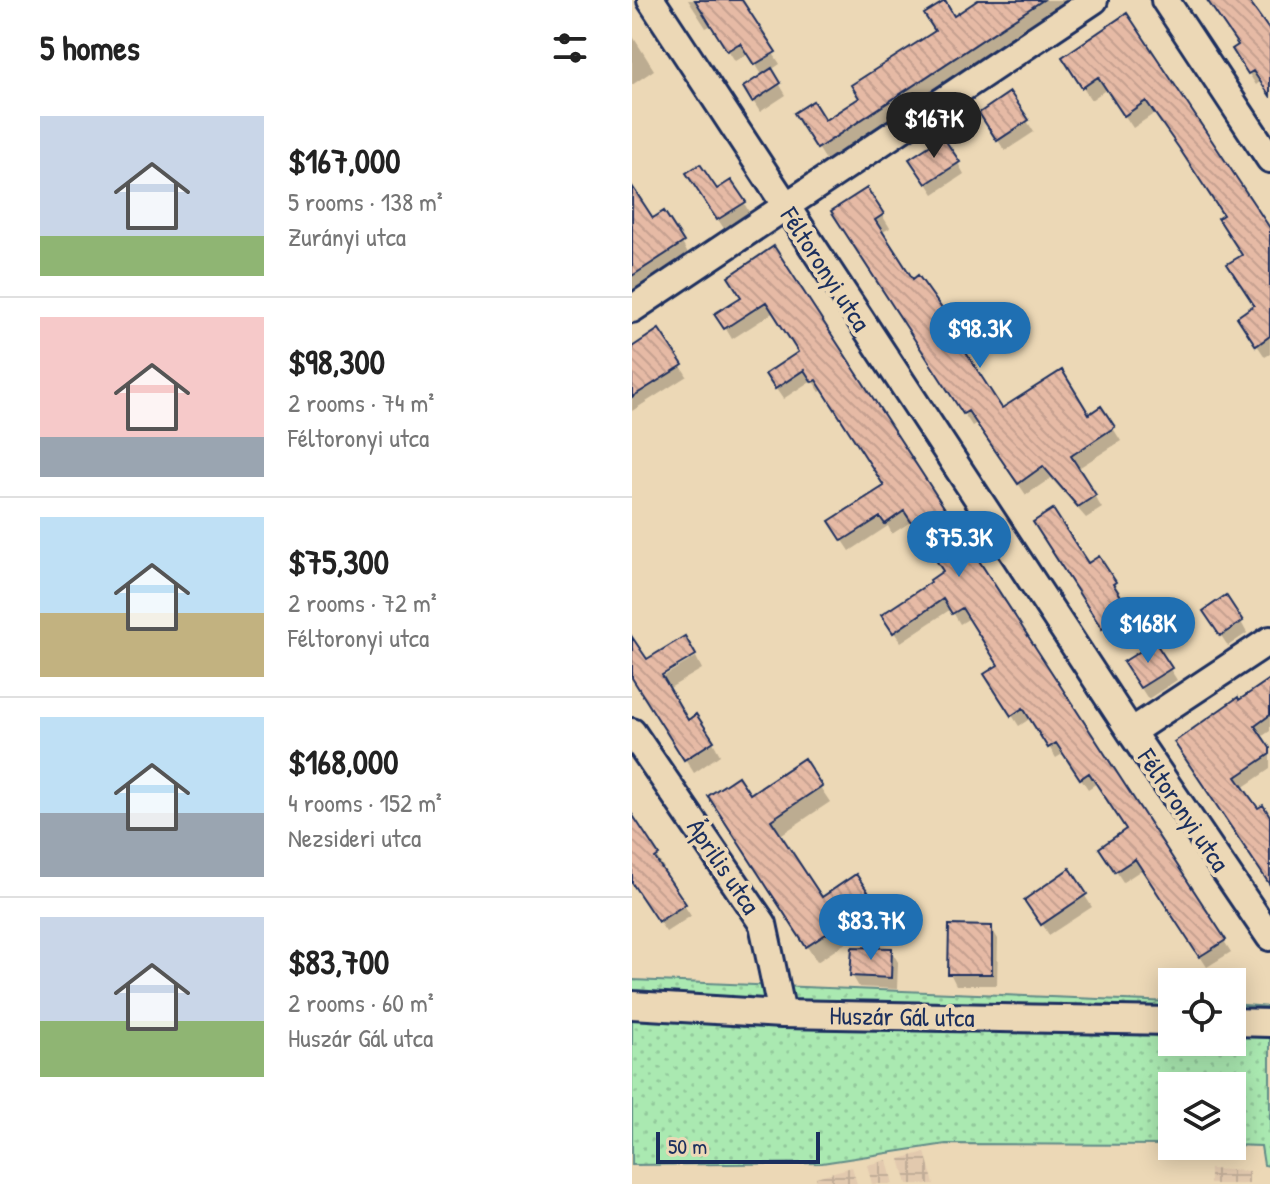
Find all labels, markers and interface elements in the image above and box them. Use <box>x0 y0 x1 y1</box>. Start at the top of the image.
text: 5 homes <box>40 25 140 71</box>
icon: filters <box>548 26 592 70</box>
pin: $167K <box>878 92 990 160</box>
text: $167K <box>904 100 964 135</box>
text: $167,000 <box>288 138 401 184</box>
icon: home <box>104 148 200 244</box>
text: 5 rooms · 138 m² <box>288 184 443 219</box>
street label: Féltoronyi utca <box>772 199 879 338</box>
text: Zurányi utca <box>288 219 406 254</box>
pin: $98.3K <box>915 302 1045 370</box>
text: $98.3K <box>948 310 1012 345</box>
text: $98,300 <box>288 339 385 385</box>
icon: home <box>104 349 200 445</box>
text: 2 rooms · 74 m² <box>288 385 434 420</box>
text: Féltoronyi utca <box>288 420 429 455</box>
pin: $75.3K <box>894 511 1024 579</box>
text: $75.3K <box>925 519 993 554</box>
text: $75,300 <box>288 539 389 585</box>
icon: home <box>104 549 200 645</box>
text: 2 rooms · 72 m² <box>288 585 437 620</box>
pin: $168K <box>1092 597 1204 665</box>
text: $168K <box>1119 605 1177 640</box>
text: Féltoronyi utca <box>288 620 429 655</box>
text: $168,000 <box>288 739 398 785</box>
street label: Féltoronyi utca <box>1129 741 1238 878</box>
icon: home <box>104 749 200 845</box>
text: 4 rooms · 152 m² <box>288 785 442 820</box>
street label: Április utca <box>679 811 769 921</box>
text: Nezsideri utca <box>288 820 421 855</box>
pin: $83.7K <box>806 894 936 962</box>
text: $83.7K <box>837 902 905 937</box>
text: $83,700 <box>288 939 389 985</box>
icon: home <box>104 949 200 1045</box>
map controls <box>1158 968 1246 1160</box>
button: locate <box>1158 968 1246 1056</box>
text: 2 rooms · 60 m² <box>288 985 434 1020</box>
street label: Huszár Gál utca <box>829 997 975 1035</box>
text: Huszár Gál utca <box>288 1020 433 1055</box>
button: layers <box>1158 1072 1246 1160</box>
scale bar <box>656 1128 820 1164</box>
text: 50 m <box>668 1131 707 1161</box>

